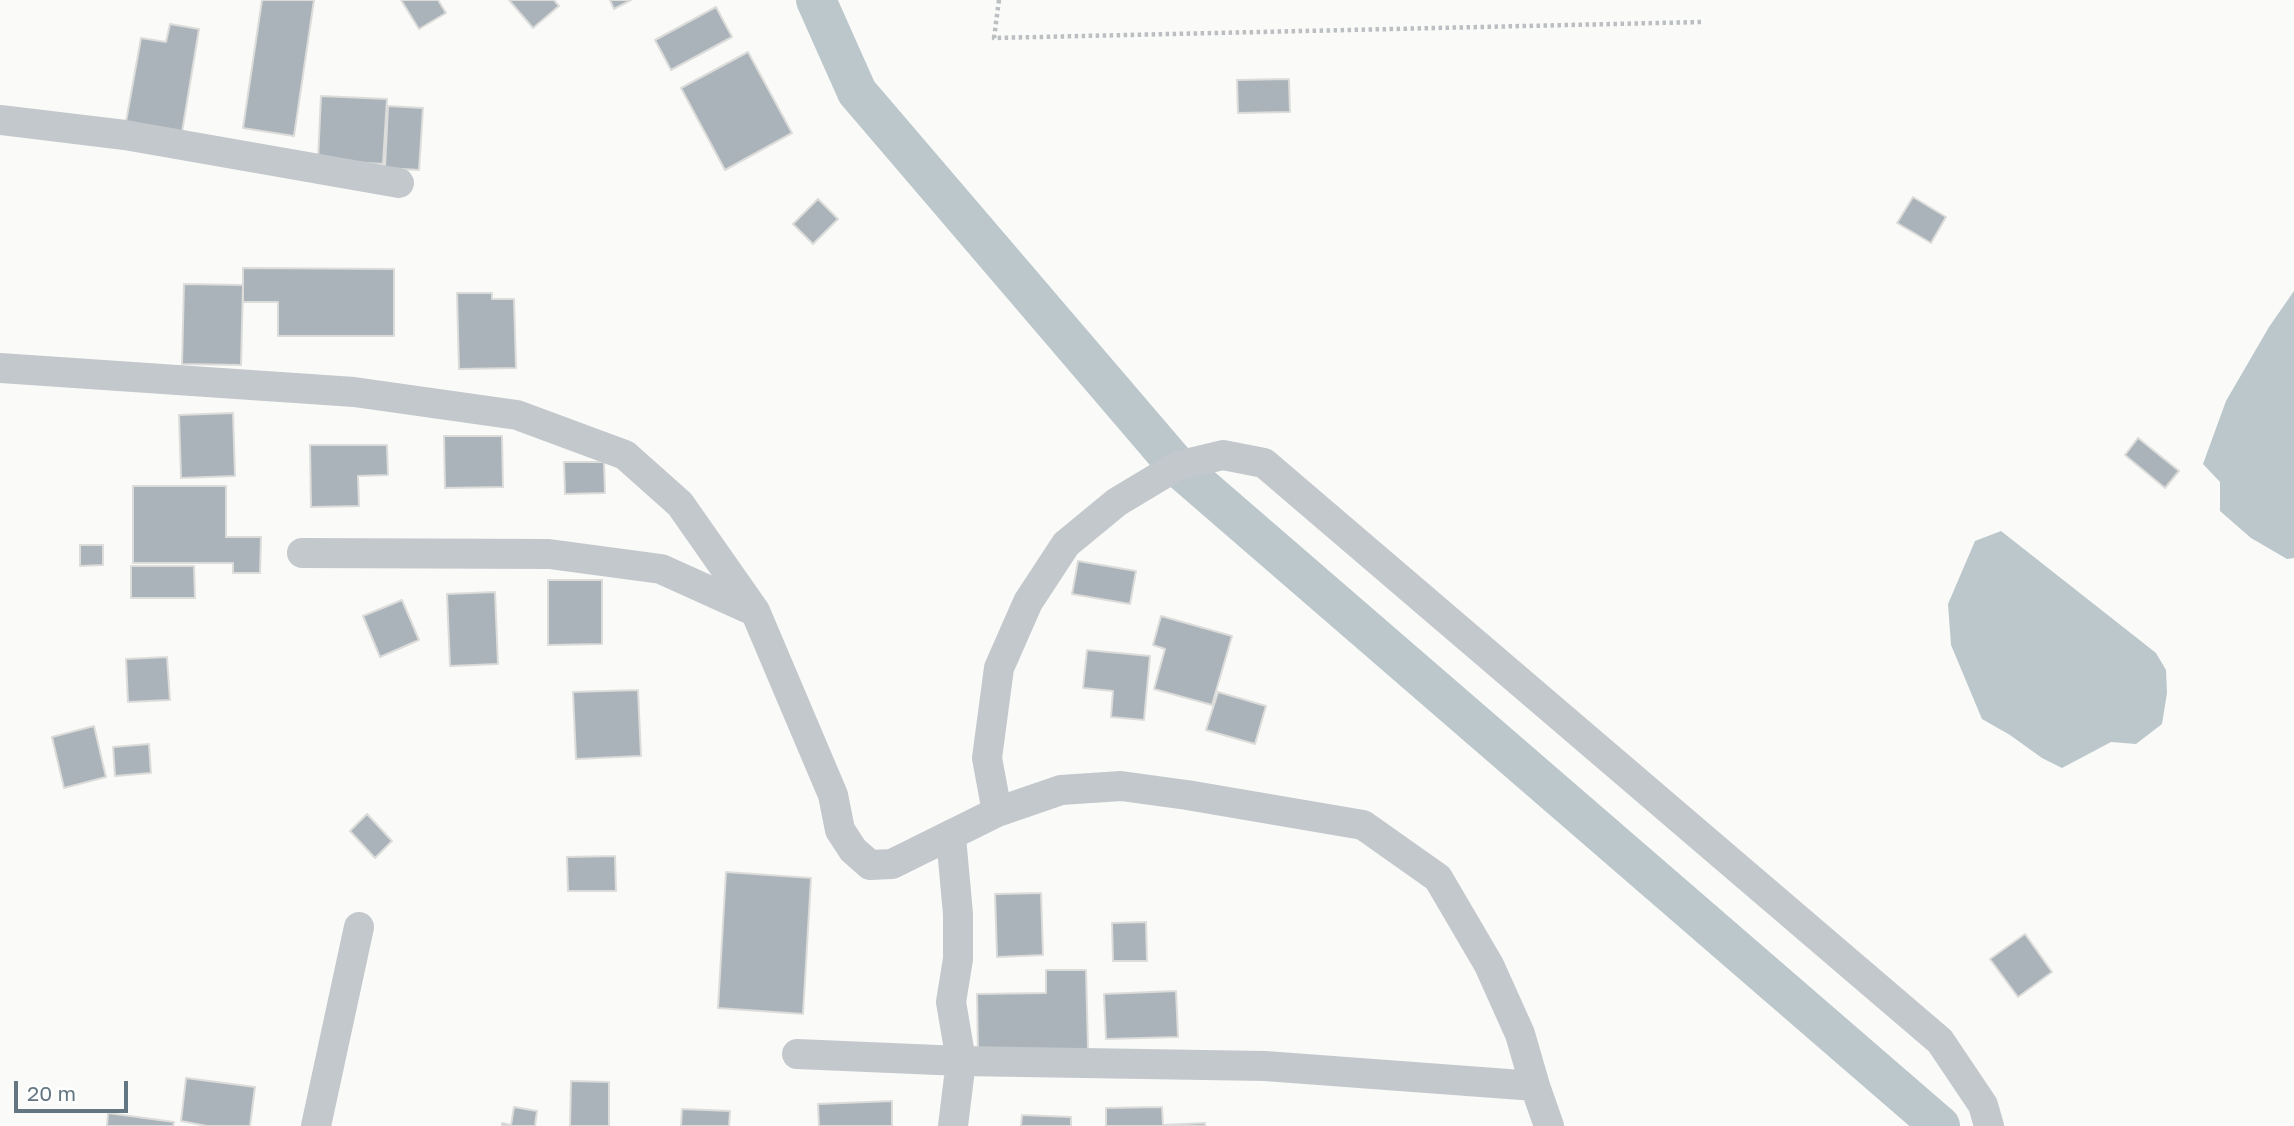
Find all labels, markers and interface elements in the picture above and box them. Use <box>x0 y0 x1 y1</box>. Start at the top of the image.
scale bar <box>18 1066 131 1110</box>
text: 20 m <box>27 1080 76 1106</box>

